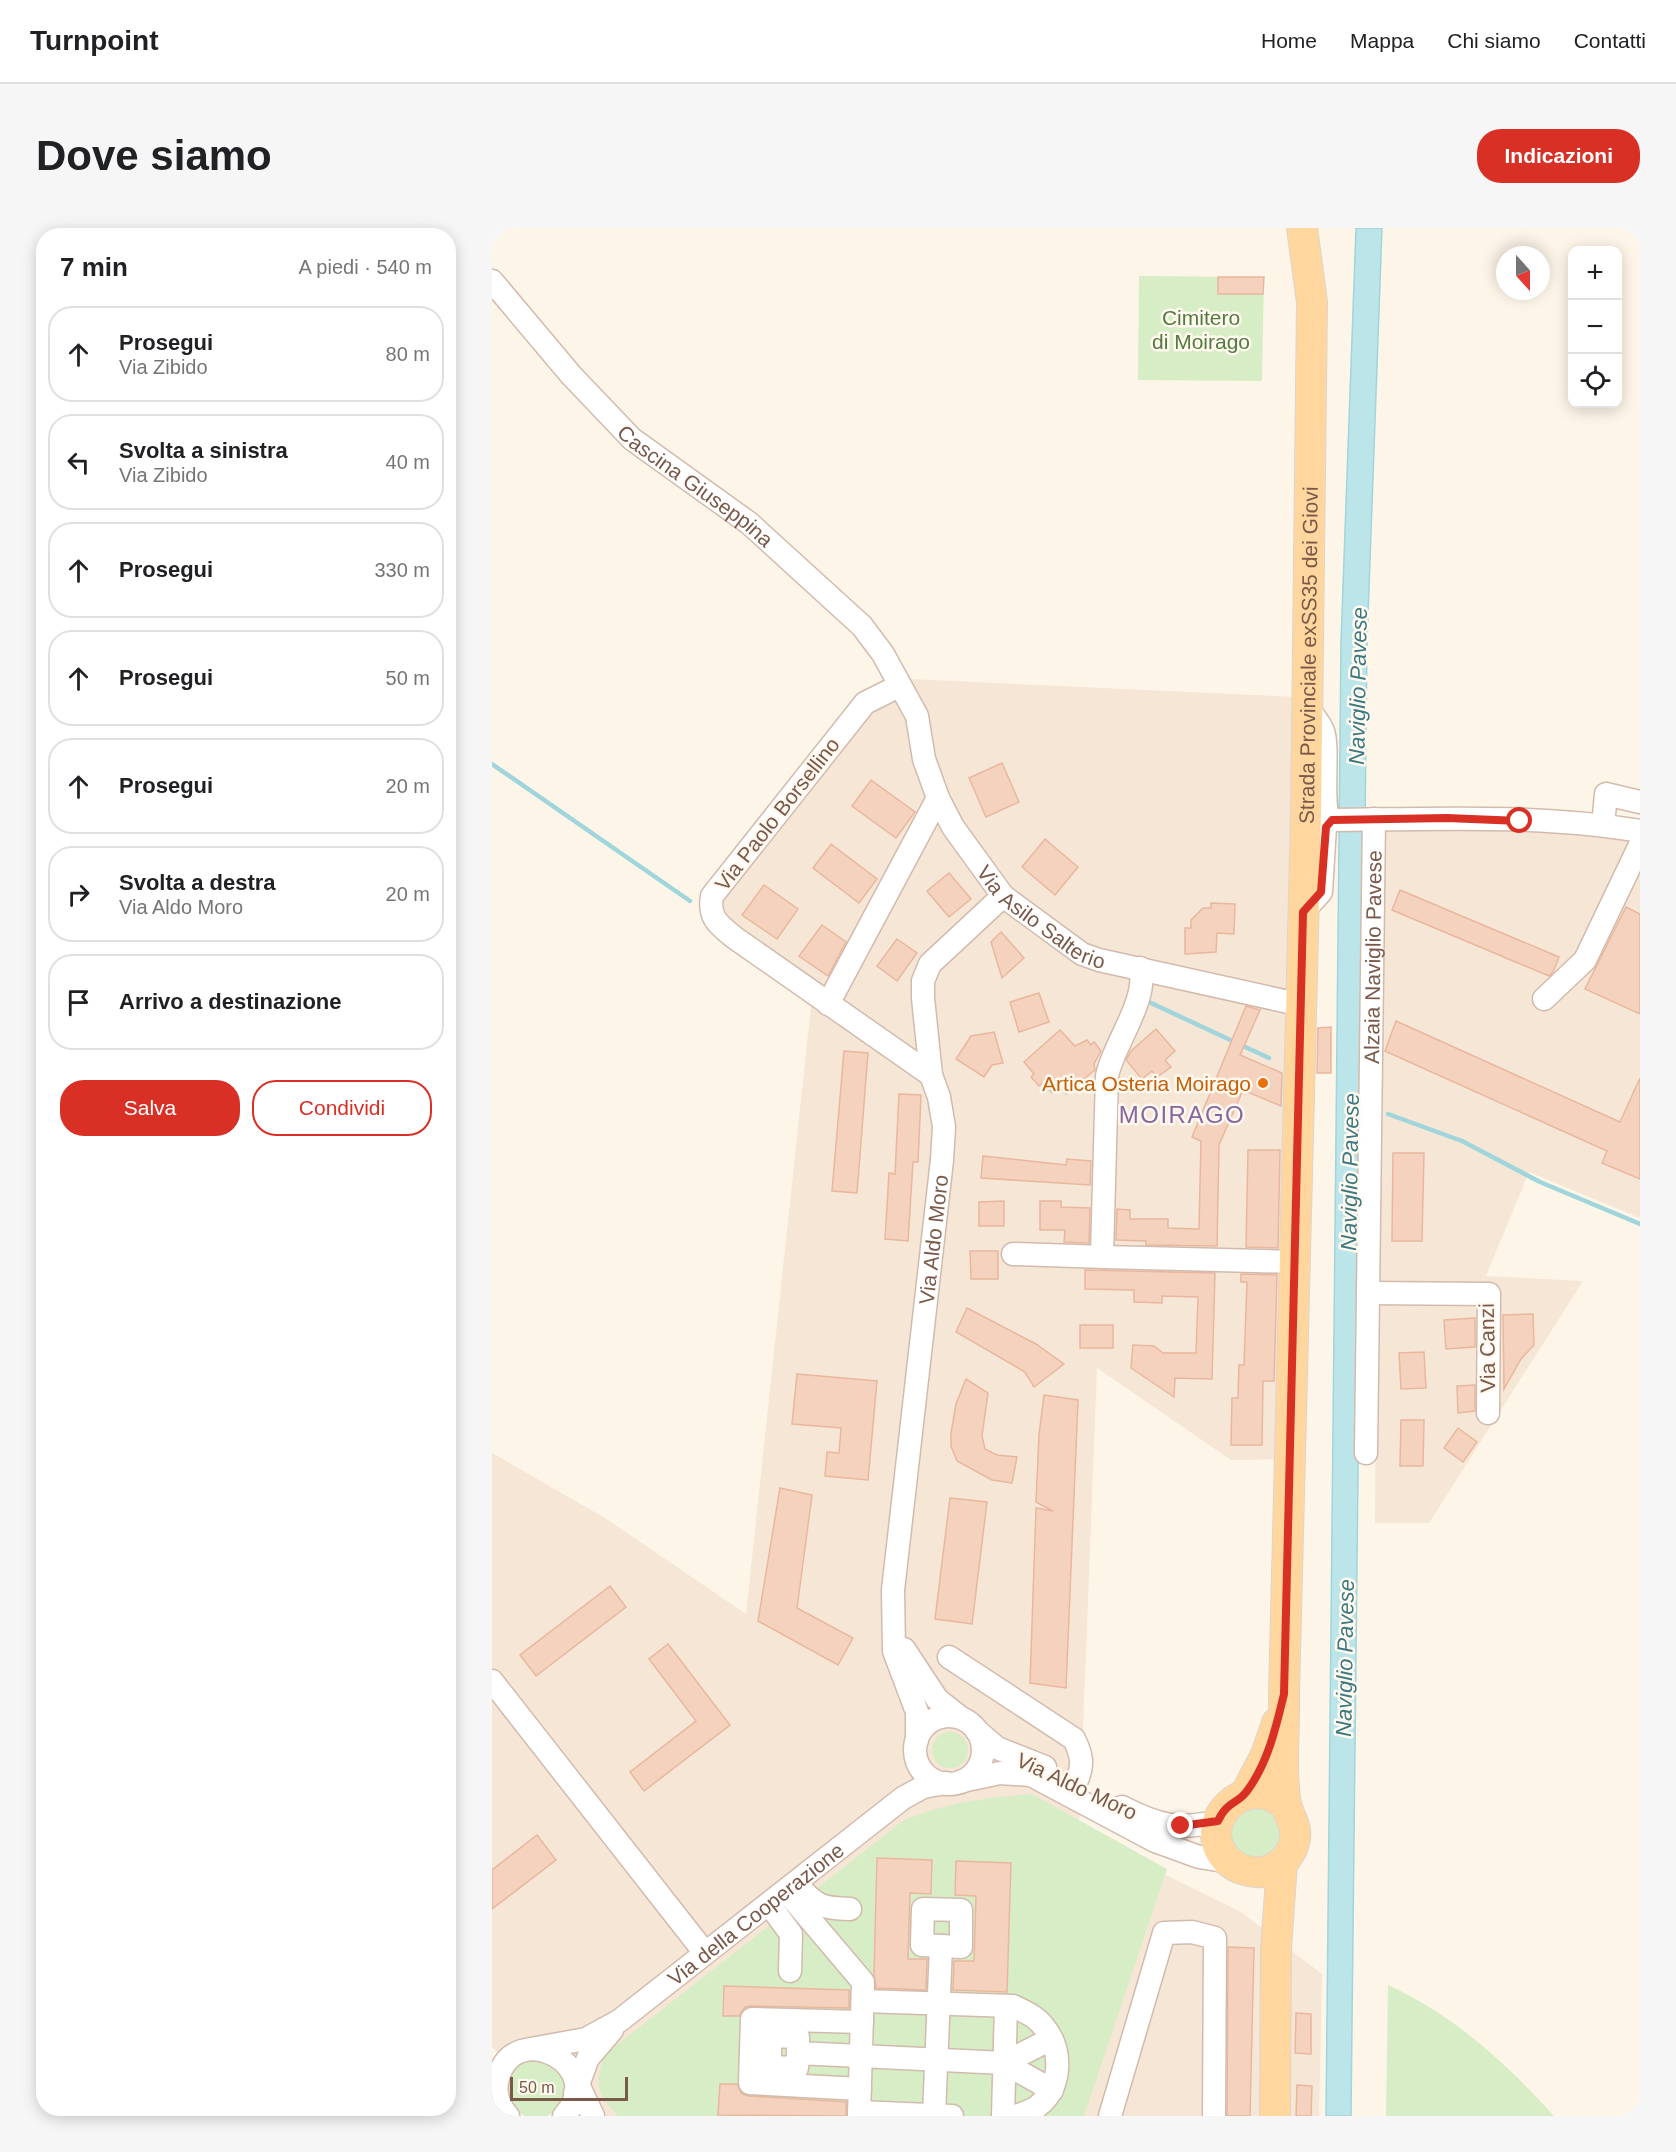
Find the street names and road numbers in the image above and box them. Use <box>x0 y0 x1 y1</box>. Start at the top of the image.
street label: Cascina Giuseppina <box>613 420 778 551</box>
street label: Strada Provinciale exSS35 dei Giovi <box>1294 486 1321 824</box>
street label: Via Paolo Borsellino <box>710 733 844 895</box>
street label: Alzaia Naviglio Pavese <box>1359 850 1385 1064</box>
street label: Via Asilo Salterio <box>973 861 1107 973</box>
street label: Via Aldo Moro <box>914 1173 952 1306</box>
street label: Via Canzi <box>1475 1303 1499 1393</box>
street label: Via Aldo Moro <box>1013 1748 1141 1824</box>
street label: Via della Cooperazione <box>663 1838 848 1990</box>

